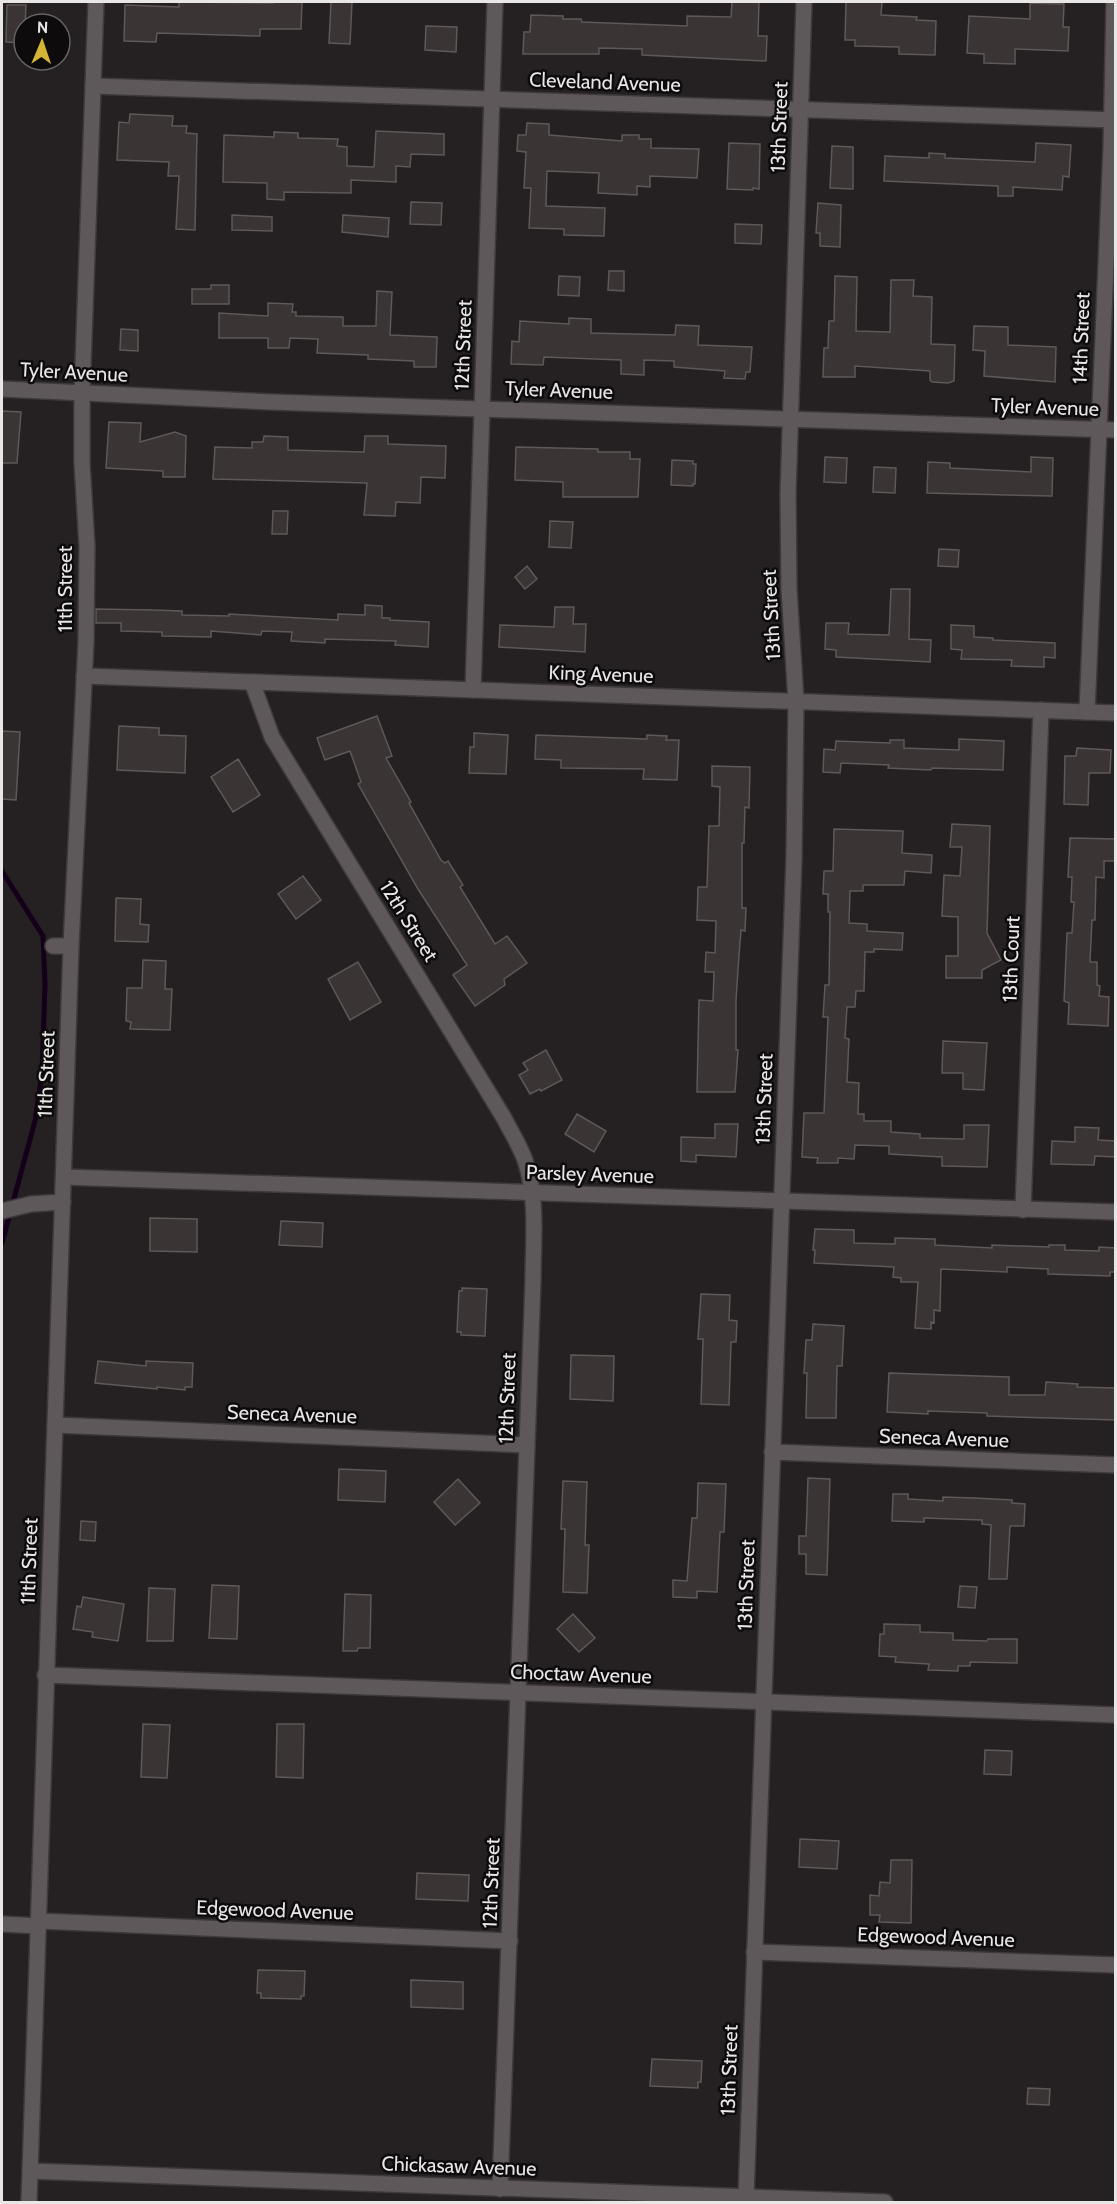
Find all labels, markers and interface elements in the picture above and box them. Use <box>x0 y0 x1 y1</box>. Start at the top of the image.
north arrow <box>12 12 72 72</box>
text: N <box>37 18 48 37</box>
street label: Cleveland Avenue <box>529 67 681 97</box>
street label: 13th Street <box>765 81 793 173</box>
street label: 14th Street <box>1067 292 1095 384</box>
street label: 12th Street <box>449 299 477 391</box>
street label: Tyler Avenue <box>19 357 129 387</box>
street label: Tyler Avenue <box>505 376 613 404</box>
street label: Tyler Avenue <box>991 393 1099 421</box>
street label: 11th Street <box>53 545 77 632</box>
street label: 13th Street <box>757 569 785 661</box>
street label: King Avenue <box>548 660 654 688</box>
street label: 12th Street <box>375 876 443 966</box>
street label: 13th Court <box>998 915 1025 1002</box>
street label: 11th Street <box>32 1030 60 1118</box>
street label: 13th Street <box>750 1053 778 1145</box>
street label: Parsley Avenue <box>526 1160 654 1188</box>
street label: 12th Street <box>493 1352 521 1444</box>
street label: Seneca Avenue <box>227 1400 357 1428</box>
street label: Seneca Avenue <box>879 1424 1009 1452</box>
street label: 11th Street <box>15 1517 43 1605</box>
street label: 13th Street <box>732 1539 760 1631</box>
street label: Choctaw Avenue <box>510 1660 652 1688</box>
street label: 12th Street <box>477 1837 505 1929</box>
street label: Edgewood Avenue <box>196 1895 354 1925</box>
street label: Edgewood Avenue <box>857 1922 1015 1952</box>
street label: 13th Street <box>715 2024 743 2116</box>
street label: Chickasaw Avenue <box>381 2151 537 2181</box>

